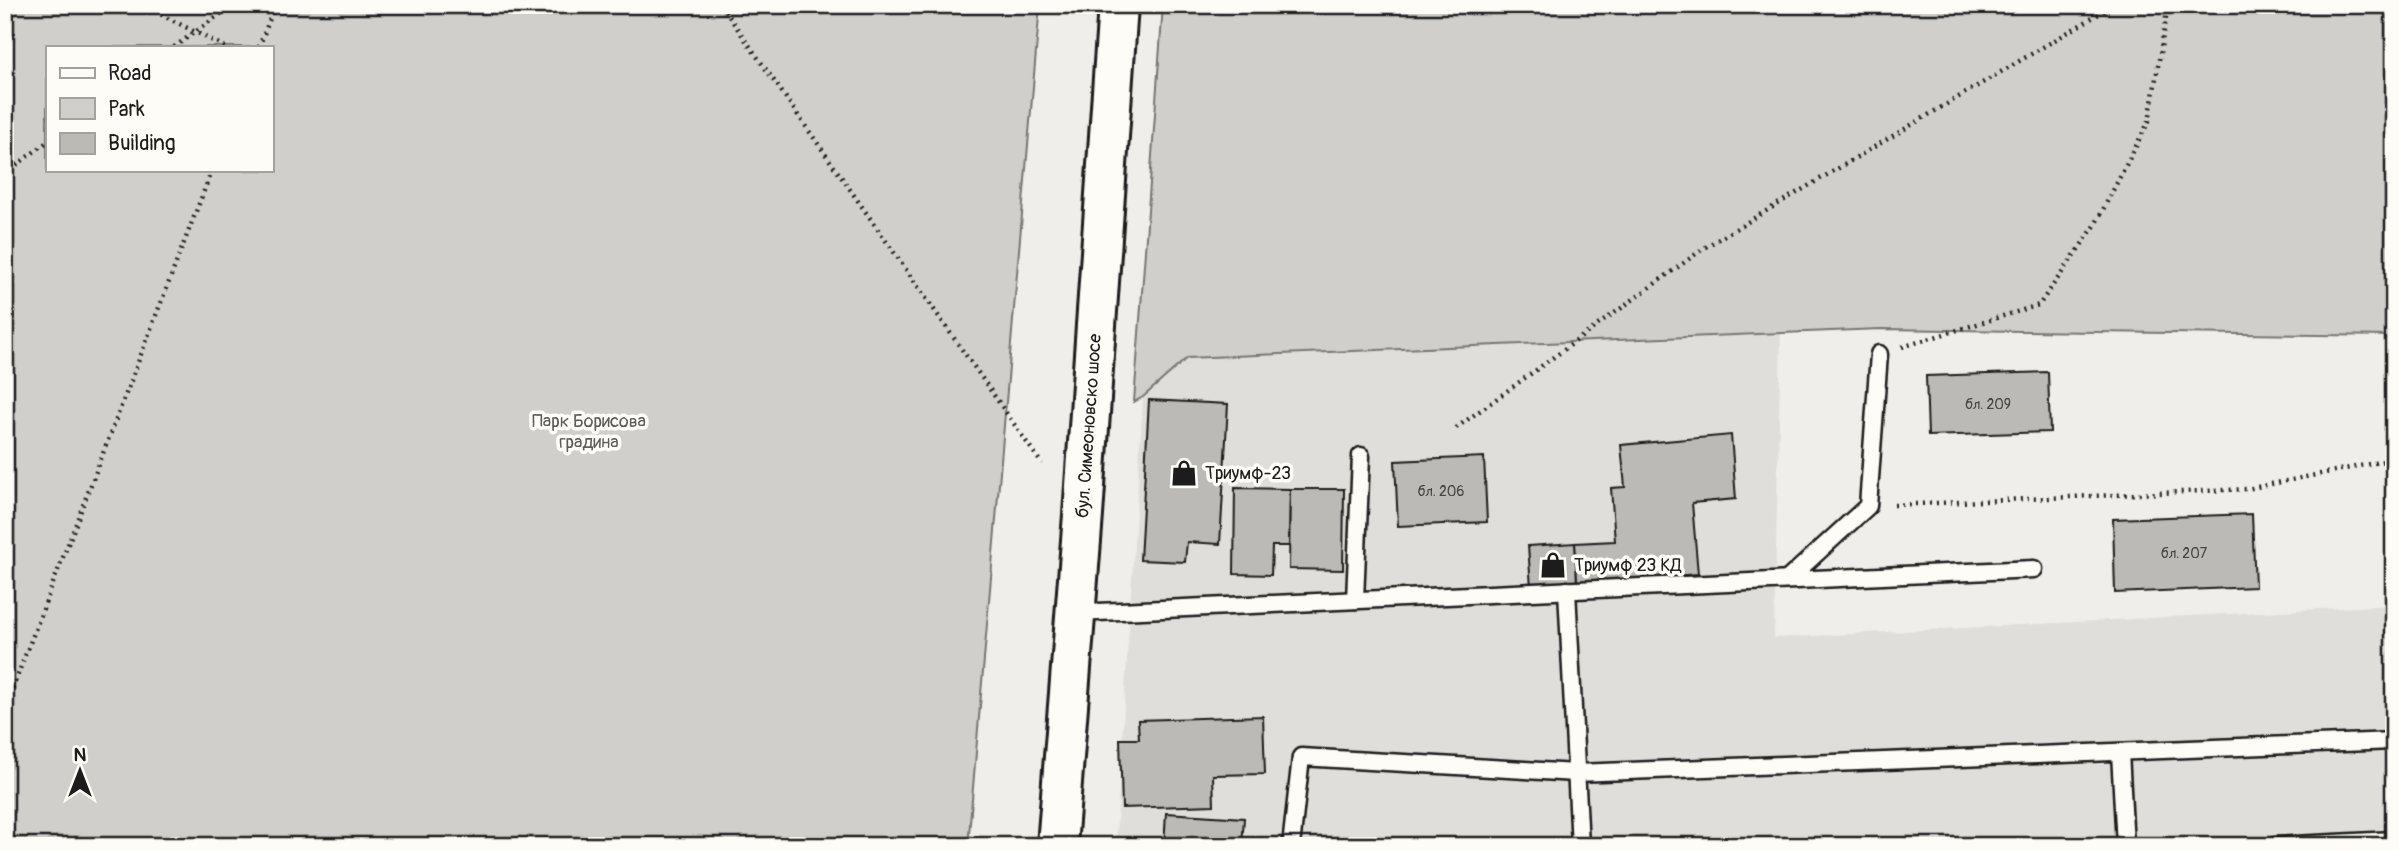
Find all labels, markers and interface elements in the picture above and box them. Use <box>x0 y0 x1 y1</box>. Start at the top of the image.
legend <box>46 46 273 172</box>
text: Road <box>108 60 152 87</box>
text: Park <box>108 96 145 123</box>
text: Building <box>108 130 175 157</box>
street label: бул. Симеоновско шосе <box>1071 333 1107 519</box>
house number: бл. 209 <box>1965 396 2011 413</box>
park label: Парк Борисова градина <box>532 410 646 454</box>
shop icon: Триумф-23 <box>1169 458 1199 488</box>
place label: Триумф-23 <box>1205 462 1291 485</box>
house number: бл. 206 <box>1417 483 1465 500</box>
house number: бл. 207 <box>2161 545 2208 562</box>
shop icon: Триумф 23 КД <box>1538 550 1568 580</box>
place label: Триумф 23 КД <box>1574 554 1681 577</box>
north arrow <box>46 736 116 806</box>
text: N <box>74 743 87 767</box>

